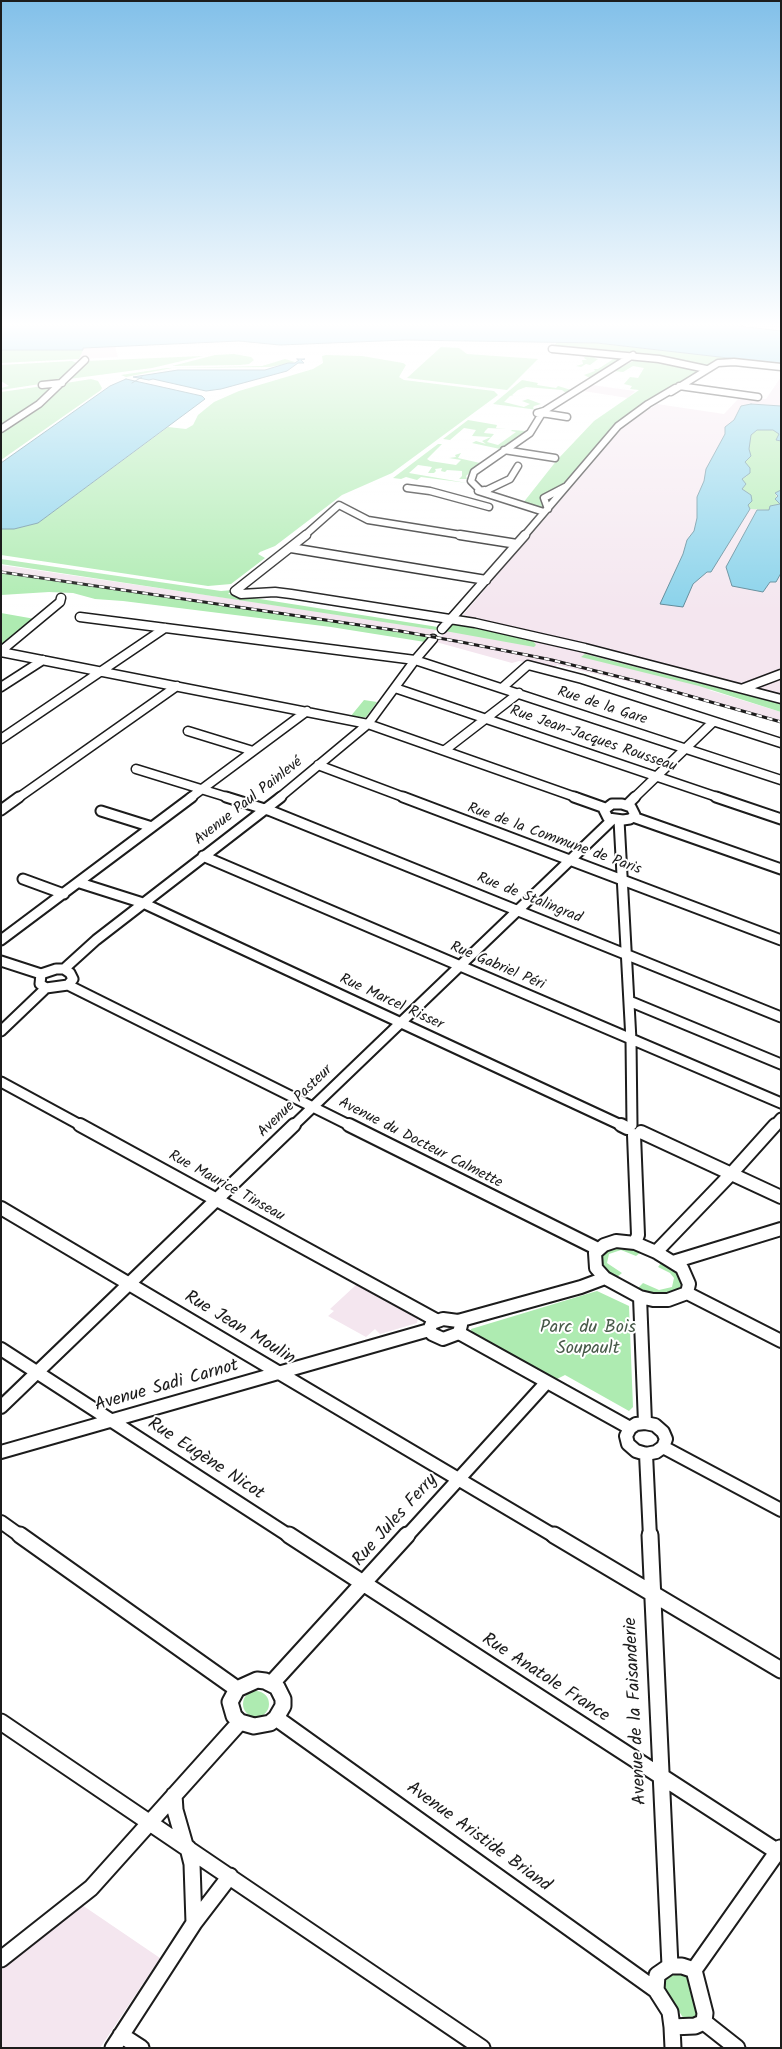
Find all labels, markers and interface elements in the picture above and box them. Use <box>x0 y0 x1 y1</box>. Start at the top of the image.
street label: Rue de la Gare <box>555 684 649 730</box>
street label: Rue Jean-Jacques Rousseau <box>507 703 679 777</box>
street label: Avenue Paul Painlevé <box>191 754 307 850</box>
street label: Rue de la Commune de Paris <box>465 800 643 880</box>
street label: Rue de Stalingrad <box>474 870 584 928</box>
street label: Rue Gabriel Péri <box>447 939 547 995</box>
street label: Rue Marcel Risser <box>336 971 446 1035</box>
street label: Avenue Pasteur <box>255 1062 337 1142</box>
street label: Avenue du Docteur Calmette <box>335 1095 505 1193</box>
street label: Rue Maurice Tinseau <box>165 1148 287 1226</box>
street label: Rue Jean Moulin <box>180 1287 298 1371</box>
park label: Parc du Bois Soupault <box>540 1318 636 1360</box>
street label: Avenue Sadi Carnot <box>93 1356 241 1418</box>
street label: Rue Eugène Nicot <box>143 1414 267 1506</box>
street label: Rue Jules Ferry <box>349 1470 443 1572</box>
street label: Avenue de la Faisanderie <box>621 1617 653 1805</box>
street label: Rue Anatole France <box>477 1630 613 1728</box>
street label: Avenue Aristide Briand <box>402 1778 554 1898</box>

